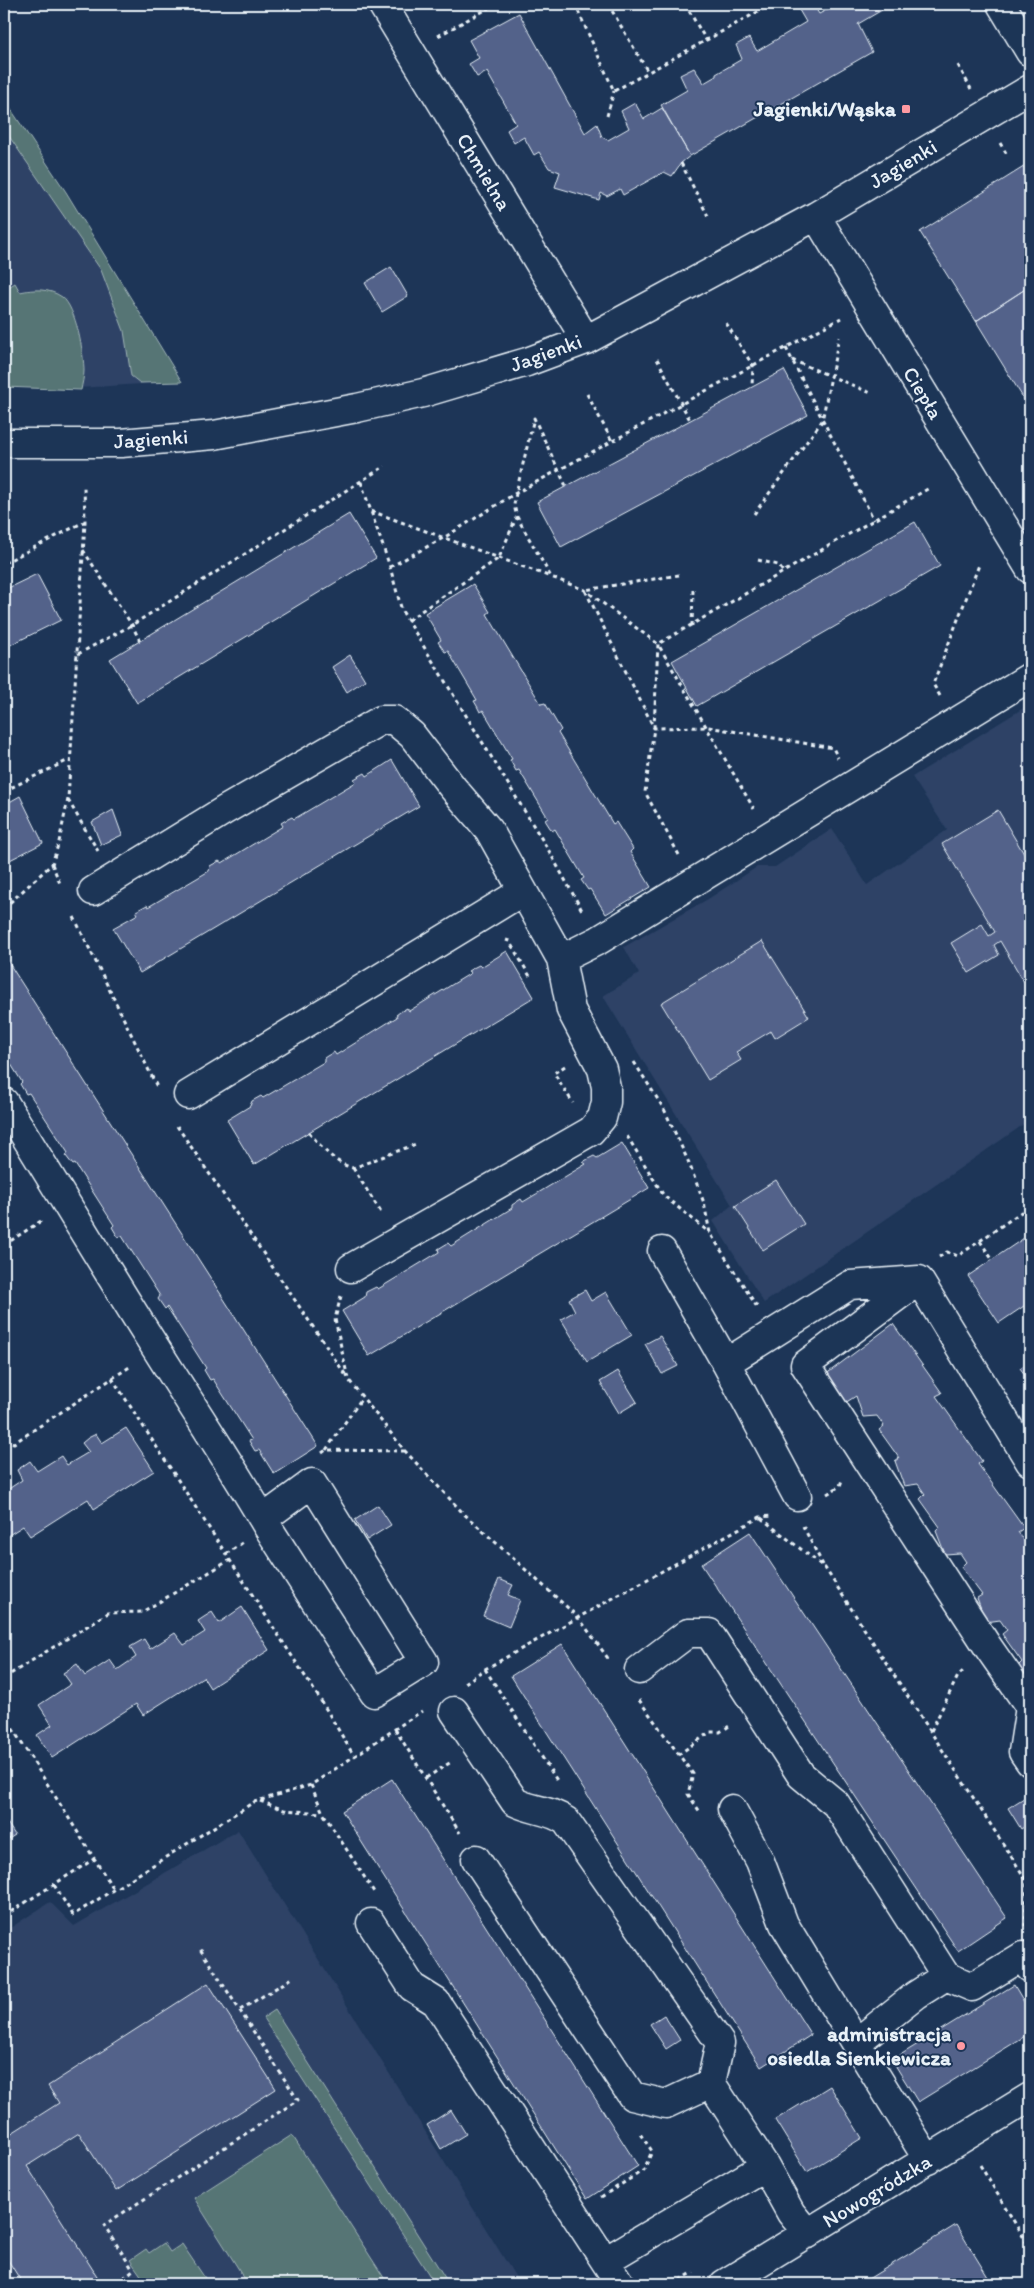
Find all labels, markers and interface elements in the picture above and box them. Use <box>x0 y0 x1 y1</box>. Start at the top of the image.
place label: Jagienki/Wąska <box>753 96 897 122</box>
marker: Jagienki/Wąska <box>900 103 912 115</box>
street label: Chmielna <box>452 129 517 215</box>
street label: Jagienki <box>864 134 941 193</box>
street label: Jagienki <box>507 328 585 377</box>
street label: Ciepła <box>898 362 949 424</box>
street label: Jagienki <box>113 423 189 454</box>
place label: administracja osiedla Sienkiewicza <box>767 2021 952 2070</box>
marker: administracja osiedla Sienkiewicza <box>955 2040 967 2052</box>
street label: Nowogródzka <box>818 2148 936 2233</box>

